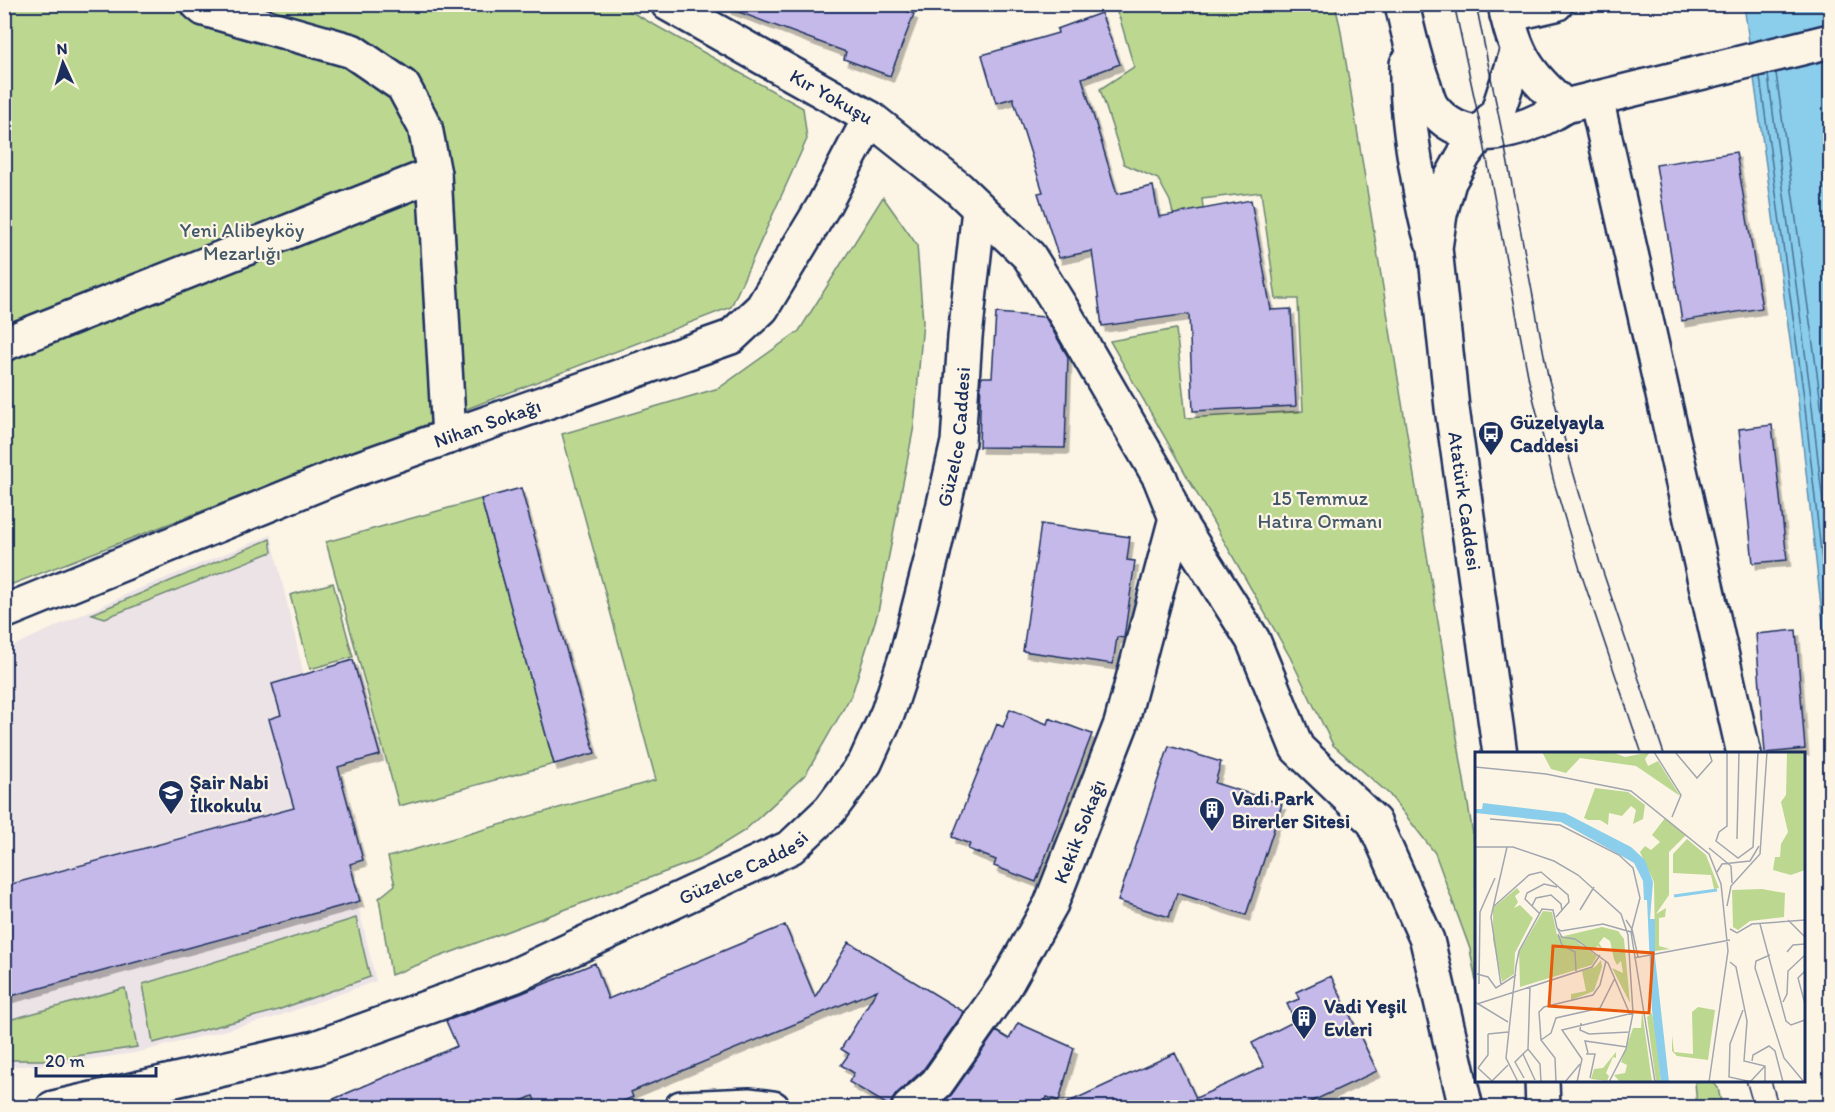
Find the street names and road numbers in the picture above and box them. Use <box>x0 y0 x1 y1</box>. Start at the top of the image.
street label: Kır Yokuşu <box>786 63 878 129</box>
street label: Güzelce Caddesi <box>932 366 975 509</box>
street label: Nihan Sokağı <box>430 393 544 453</box>
street label: Atatürk Caddesi <box>1443 430 1487 572</box>
street label: Kekik Sokağı <box>1048 776 1110 887</box>
street label: Güzelce Caddesi <box>675 825 813 910</box>

